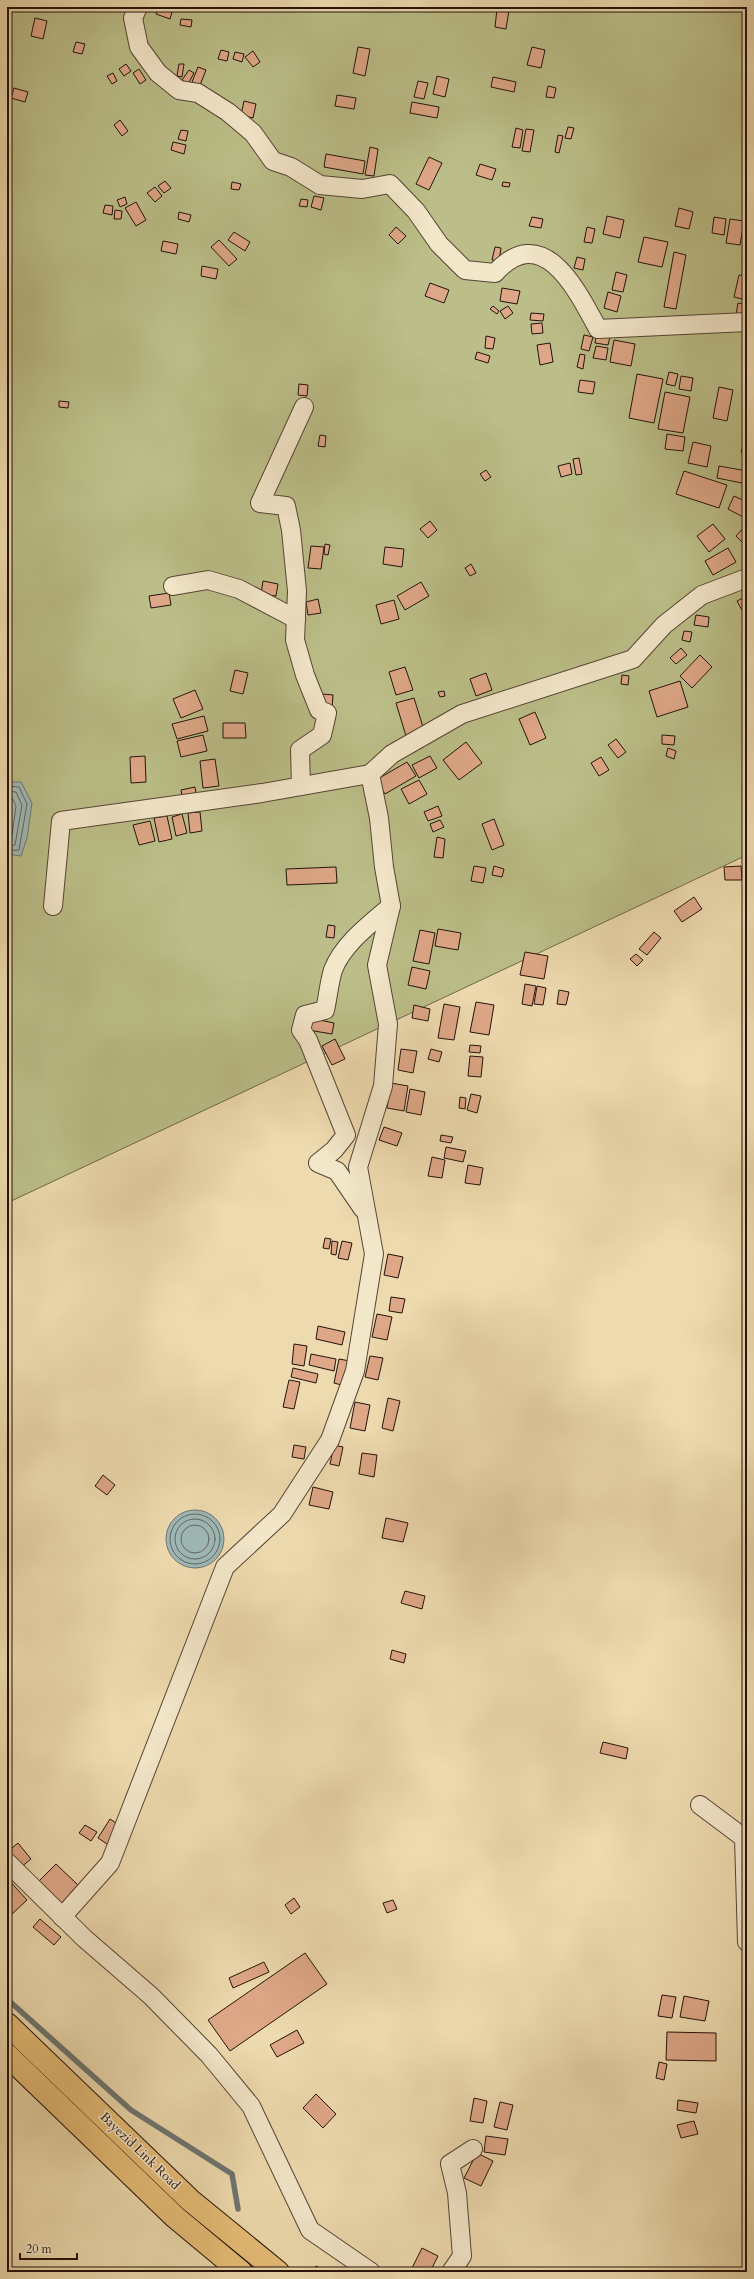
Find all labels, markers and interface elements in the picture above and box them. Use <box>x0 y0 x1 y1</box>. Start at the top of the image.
street label: Bayezid Link Road <box>96 2108 184 2194</box>
scale bar <box>20 2235 77 2261</box>
text: 20 m <box>26 2241 53 2257</box>

